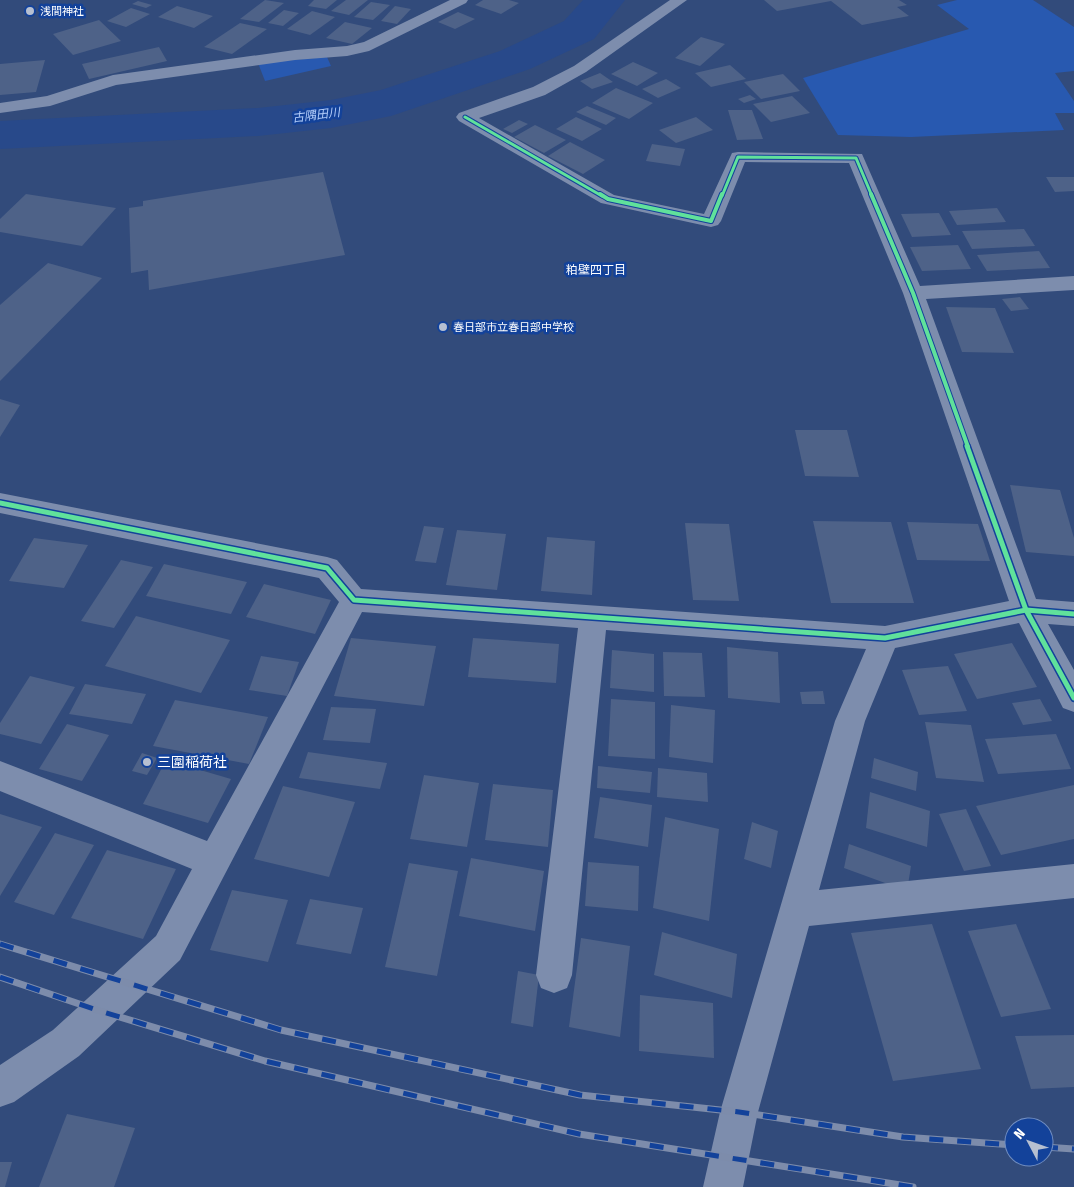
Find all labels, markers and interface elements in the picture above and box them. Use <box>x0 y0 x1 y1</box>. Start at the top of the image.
marker: 浅間神社 <box>24 5 36 17</box>
place label: 浅間神社 <box>40 5 84 18</box>
water label: 古隅田川 <box>291 105 343 125</box>
district label: 粕壁四丁目 <box>566 263 626 277</box>
marker: 春日部市立春日部中学校 <box>437 321 449 333</box>
place label: 春日部市立春日部中学校 <box>453 321 574 334</box>
place label: 三圍稲荷社 <box>157 754 227 771</box>
marker: 三圍稲荷社 <box>141 756 153 768</box>
north arrow <box>1004 1117 1054 1167</box>
text: N <box>1010 1125 1029 1143</box>

